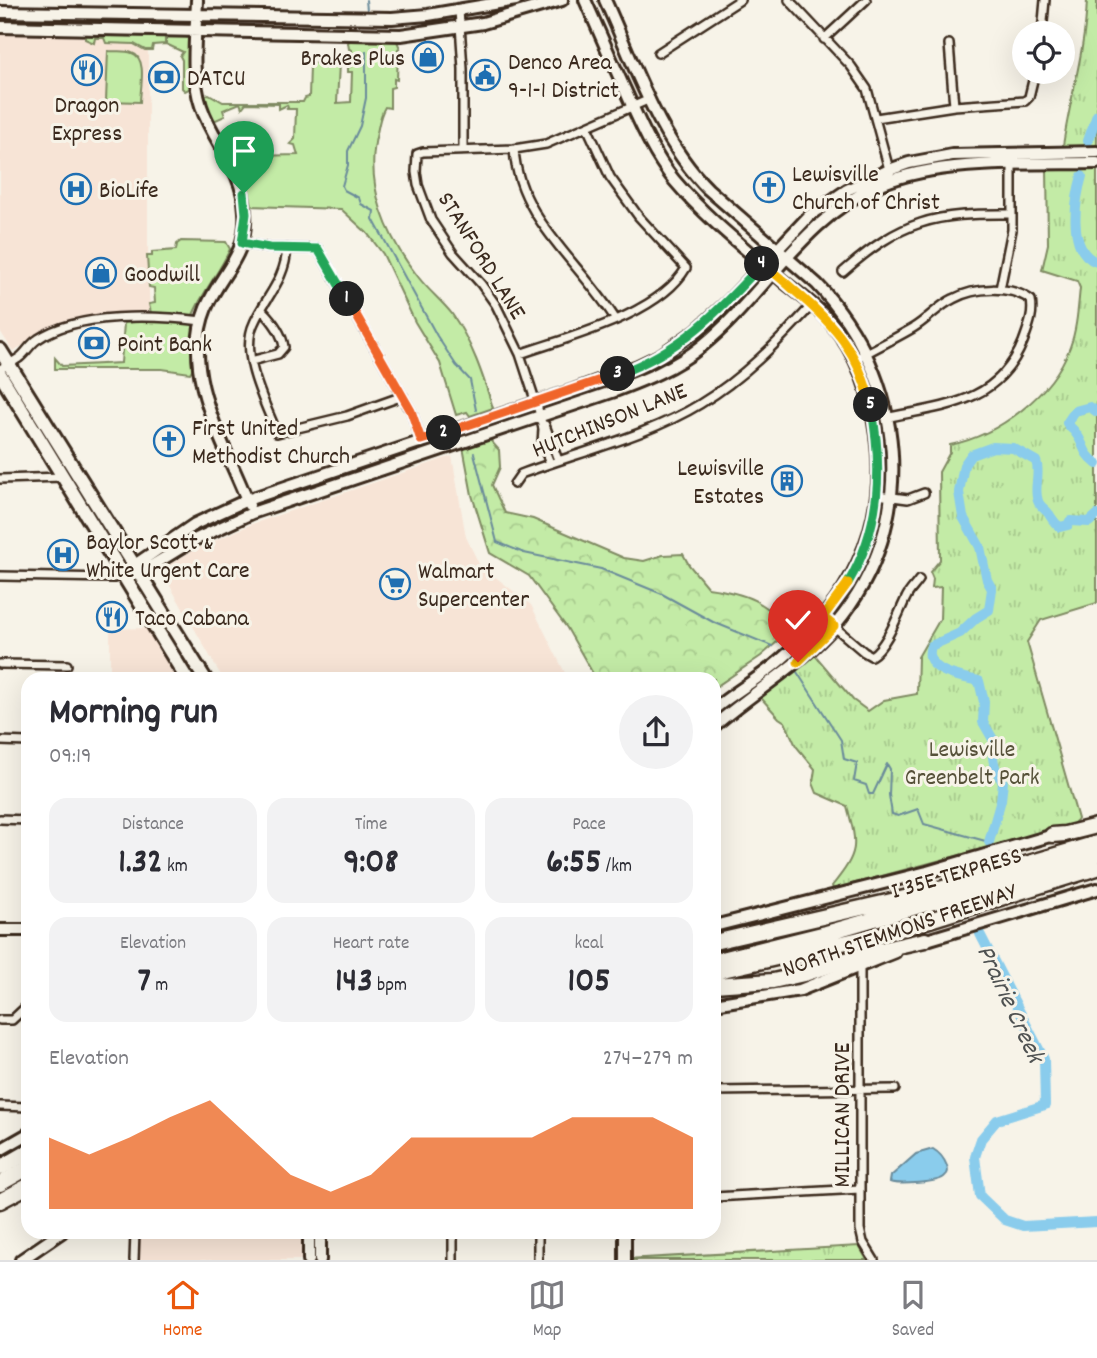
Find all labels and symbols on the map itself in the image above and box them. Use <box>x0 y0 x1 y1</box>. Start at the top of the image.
shop icon: Brakes Plus <box>411 40 445 74</box>
place label: Brakes Plus <box>300 43 405 77</box>
place label: Denco Area 9-1-1 District <box>508 47 619 109</box>
restaurant icon: Dragon Express <box>70 53 104 87</box>
public building icon: Denco Area 9-1-1 District <box>468 58 502 92</box>
bank icon: DATCU <box>147 60 181 94</box>
place label: DATCU <box>187 63 246 97</box>
place label: Dragon Express <box>52 90 122 152</box>
pin <box>214 121 274 193</box>
place label: Lewisville Church of Christ <box>792 159 940 221</box>
church icon: Lewisville Church of Christ <box>752 170 786 204</box>
hospital icon: BioLife <box>59 172 93 206</box>
place label: BioLife <box>99 175 159 209</box>
street label: STANFORD LANE <box>428 186 533 327</box>
pin: 4 <box>744 246 780 282</box>
shop icon: Goodwill <box>84 256 118 290</box>
place label: Goodwill <box>124 259 200 293</box>
pin: 1 <box>330 282 364 316</box>
bank icon: Point Bank <box>77 326 111 360</box>
place label: Point Bank <box>117 329 212 363</box>
pin: 3 <box>600 356 636 392</box>
street label: HUTCHINSON LANE <box>528 375 693 468</box>
pin: 5 <box>854 388 888 422</box>
place label: First United Methodist Church <box>192 413 350 475</box>
pin: 2 <box>426 416 462 450</box>
church icon: First United Methodist Church <box>152 424 186 458</box>
place label: Lewisville Estates <box>677 453 764 515</box>
building icon: Lewisville Estates <box>770 464 804 498</box>
place label: Baylor Scott & White Urgent Care <box>86 527 250 589</box>
hospital icon: Baylor Scott & White Urgent Care <box>46 538 80 572</box>
place label: Walmart Supercenter <box>418 556 529 618</box>
supermarket icon: Walmart Supercenter <box>378 567 412 601</box>
pin <box>768 590 828 662</box>
restaurant icon: Taco Cabana <box>95 600 129 634</box>
place label: Taco Cabana <box>135 603 250 637</box>
park label: Lewisville Greenbelt Park <box>904 734 1040 796</box>
street label: I 35E TEXPRESS <box>887 840 1026 910</box>
street label: NORTH STEMMONS FREEWAY <box>778 875 1023 988</box>
water label: Prairie Creek <box>965 939 1053 1072</box>
street label: MILLICAN DRIVE <box>827 1042 861 1187</box>

